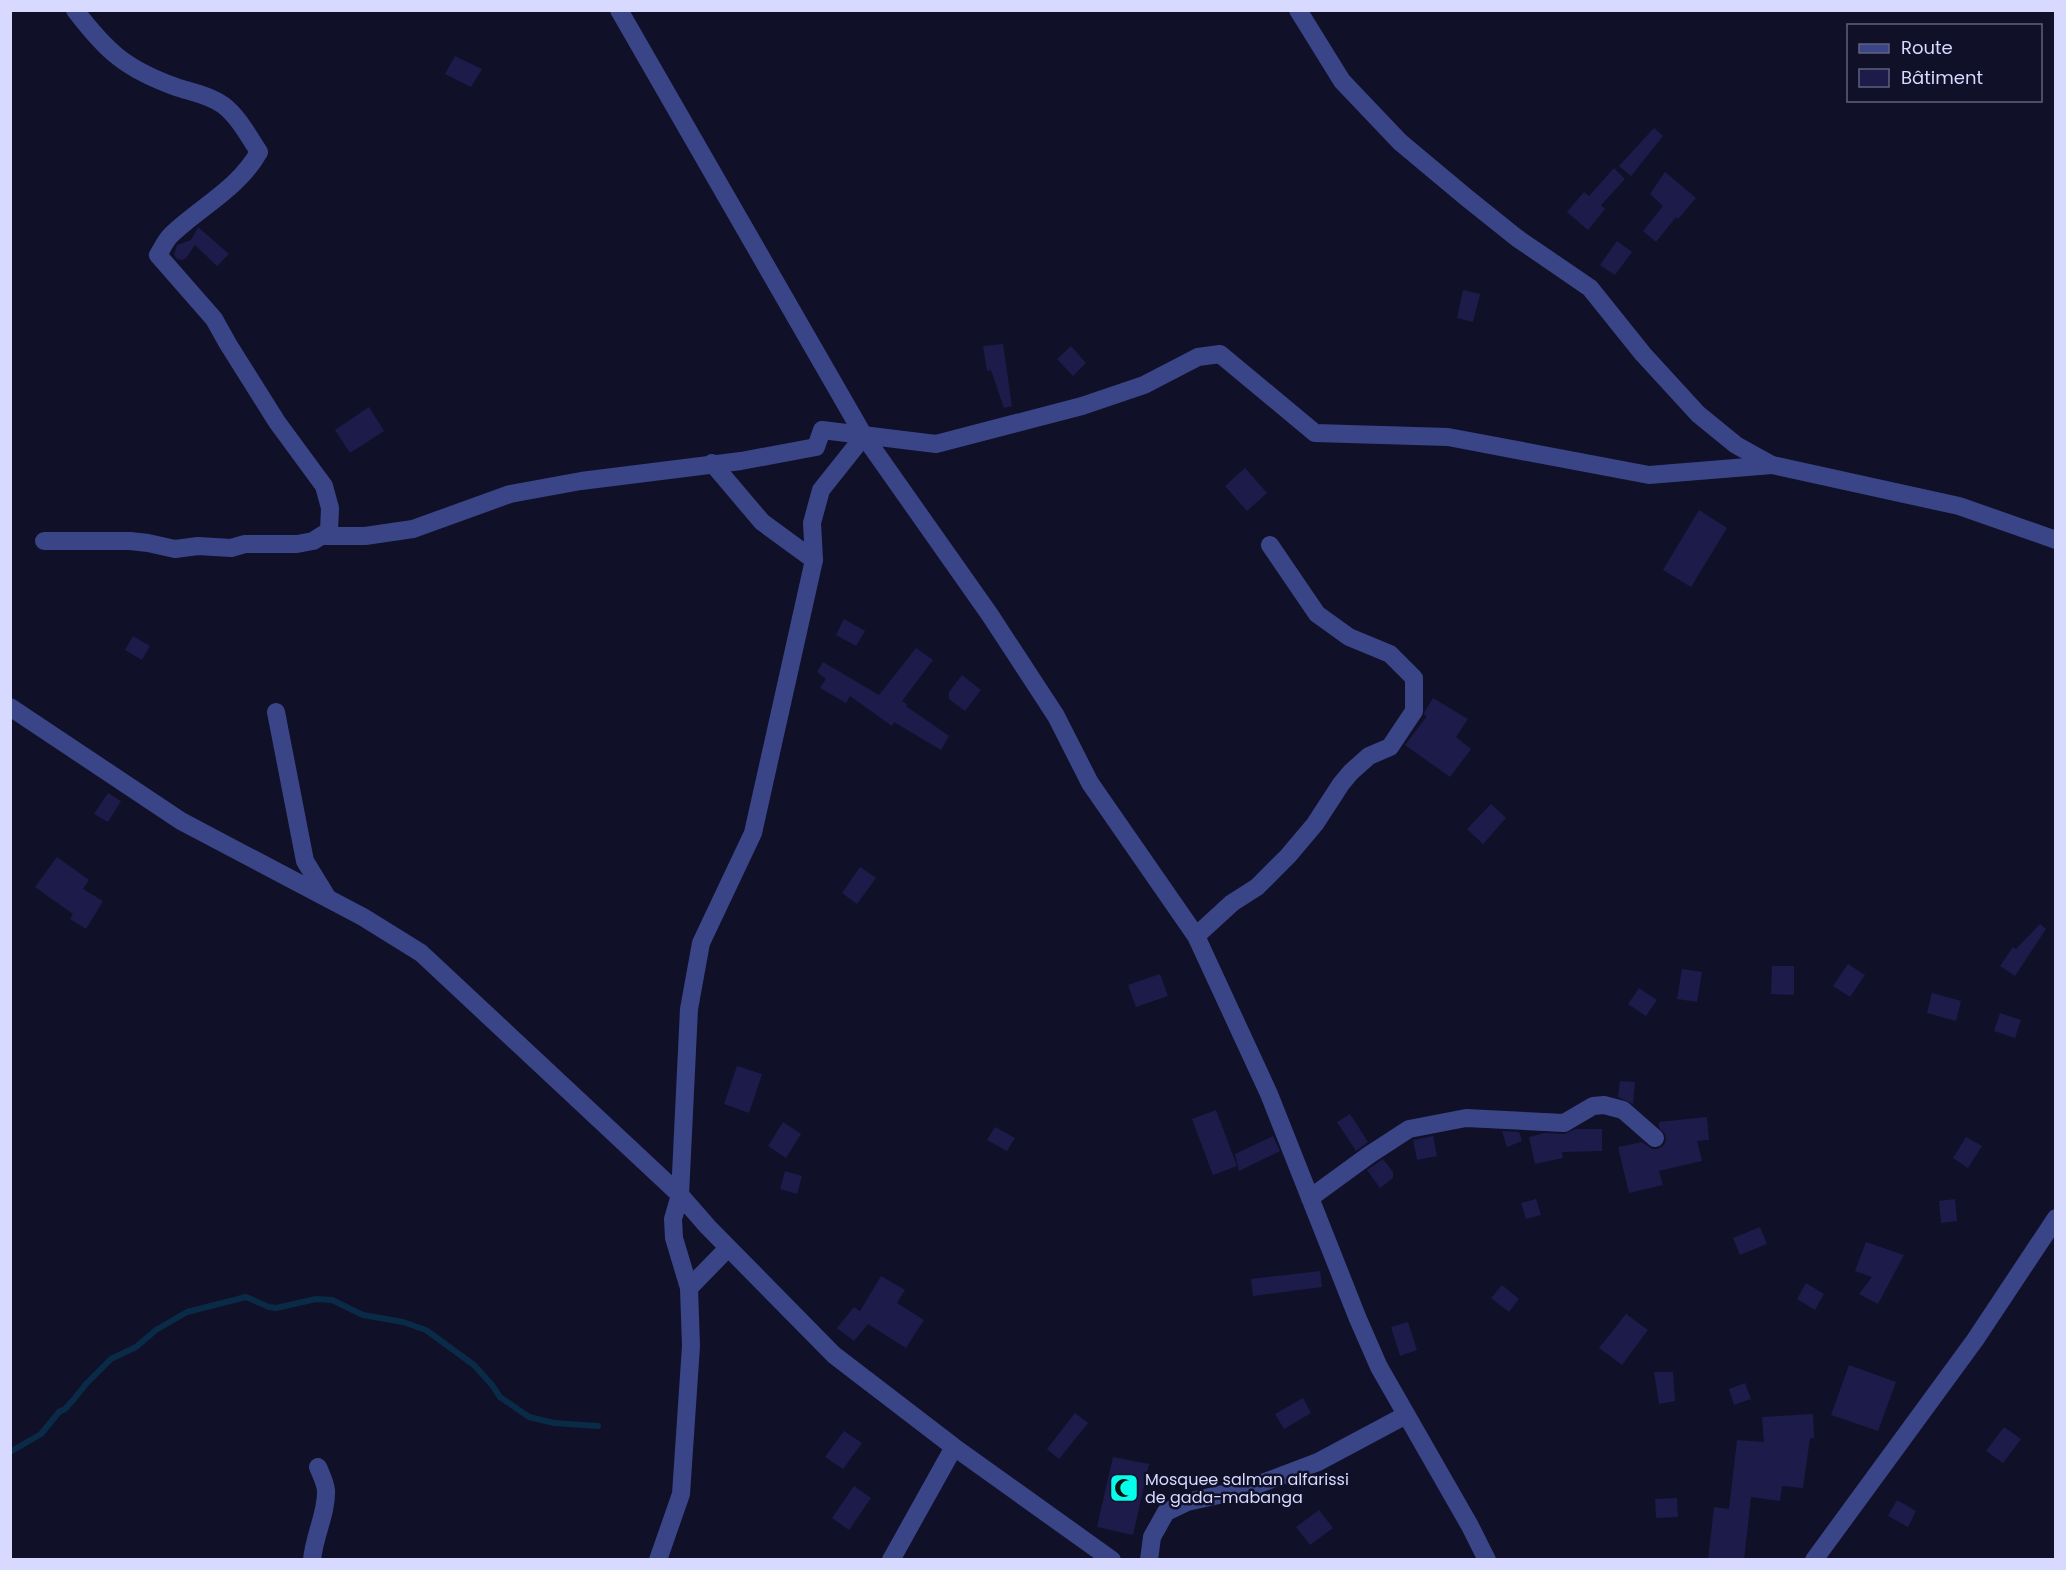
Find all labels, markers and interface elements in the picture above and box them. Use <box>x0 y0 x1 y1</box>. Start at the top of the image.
legend <box>1847 24 2042 102</box>
text: Route <box>1901 35 1953 60</box>
text: Bâtiment <box>1901 65 1983 90</box>
place label: Mosquee salman alfarissi de gada-mabanga <box>1145 1468 1349 1509</box>
mosque icon: Mosquee salman alfarissi de gada-mabanga <box>1108 1472 1140 1504</box>

